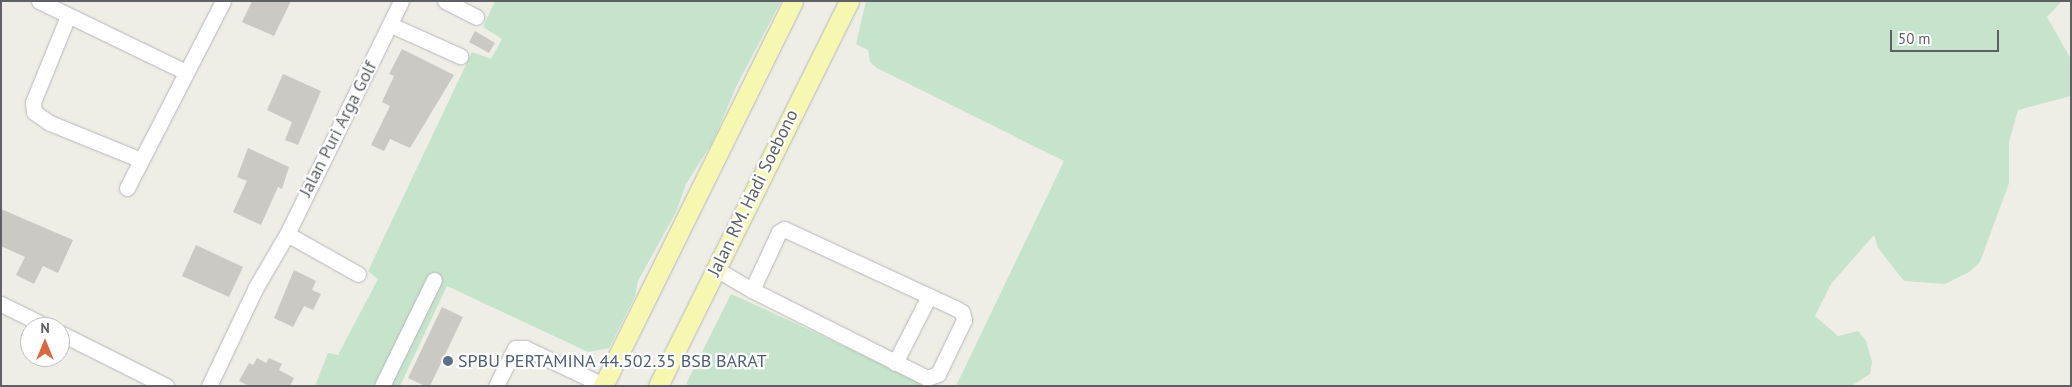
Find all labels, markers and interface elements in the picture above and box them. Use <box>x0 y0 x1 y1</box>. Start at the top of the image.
scale bar <box>1892 20 2001 52</box>
text: 50 m <box>1898 29 1931 48</box>
street label: Jalan Puri Arga Golf <box>294 57 382 201</box>
street label: Jalan RM. Hadi Soebono <box>703 106 803 280</box>
north arrow <box>20 317 70 367</box>
text: N <box>40 319 50 337</box>
place label: SPBU PERTAMINA 44.502.35 BSB BARAT <box>458 350 767 372</box>
marker: SPBU PERTAMINA 44.502.35 BSB BARAT <box>442 355 454 367</box>

